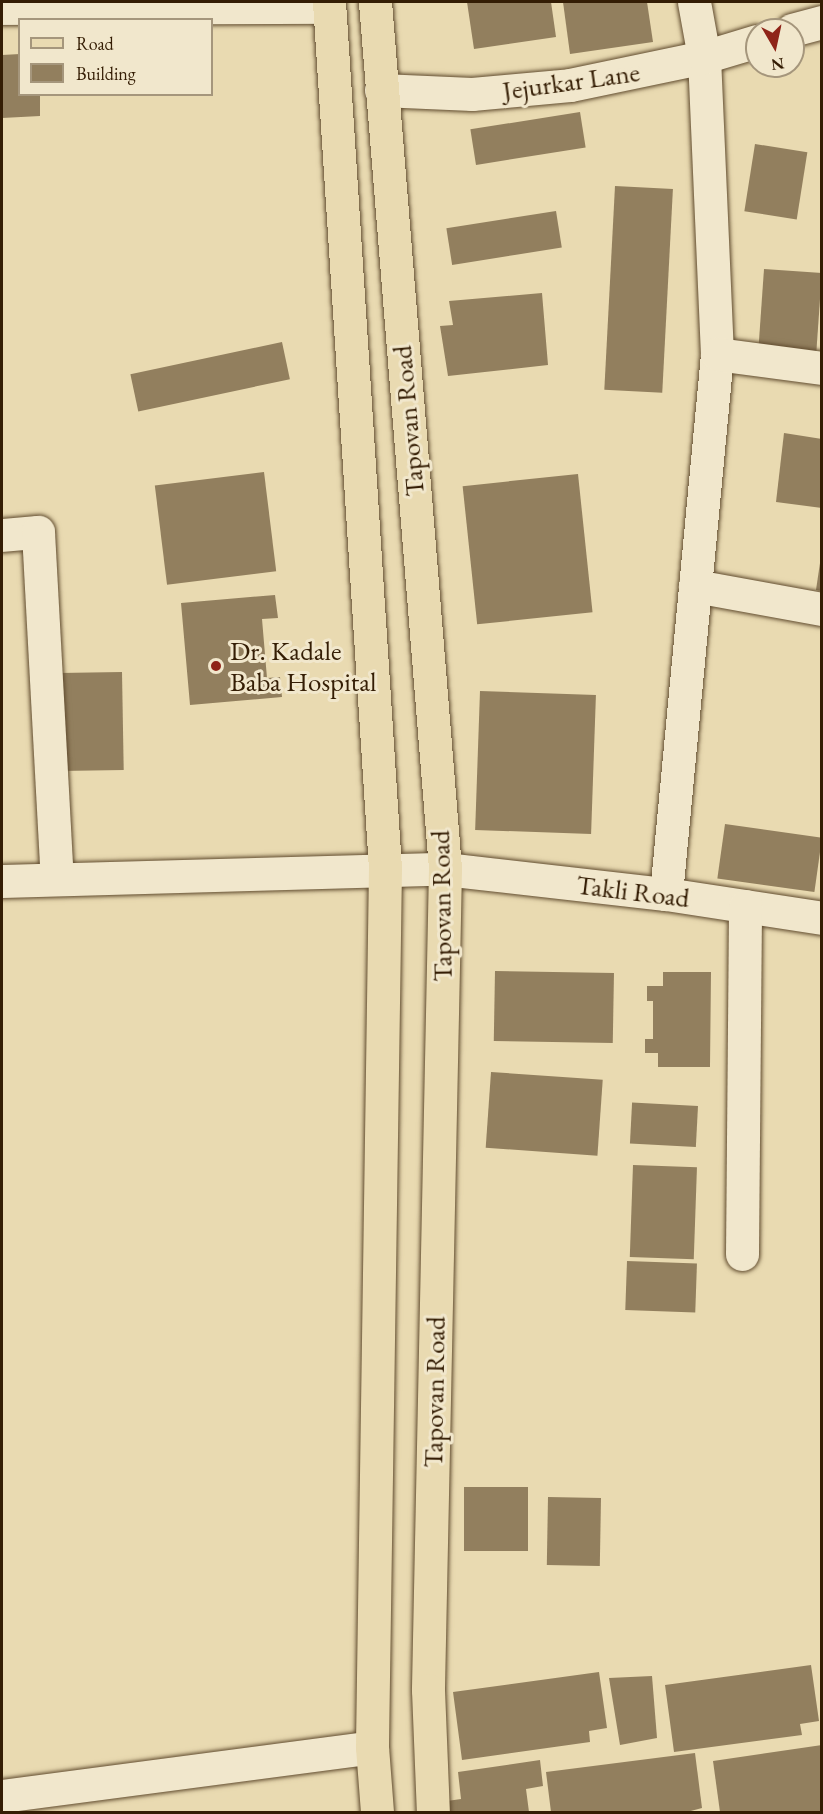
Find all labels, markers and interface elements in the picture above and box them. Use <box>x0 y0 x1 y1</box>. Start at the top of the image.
legend <box>18 18 213 96</box>
north arrow <box>745 18 805 78</box>
text: Road <box>76 32 114 55</box>
text: N <box>770 53 786 76</box>
street label: Jejurkar Lane <box>500 55 642 107</box>
text: Building <box>76 62 136 85</box>
street label: Tapovan Road <box>385 344 431 498</box>
place label: Dr. Kadale Baba Hospital <box>230 634 376 697</box>
marker: Dr. Kadale Baba Hospital <box>207 657 225 675</box>
street label: Tapovan Road <box>423 830 459 982</box>
street label: Takli Road <box>575 868 691 914</box>
street label: Tapovan Road <box>416 1316 452 1468</box>

